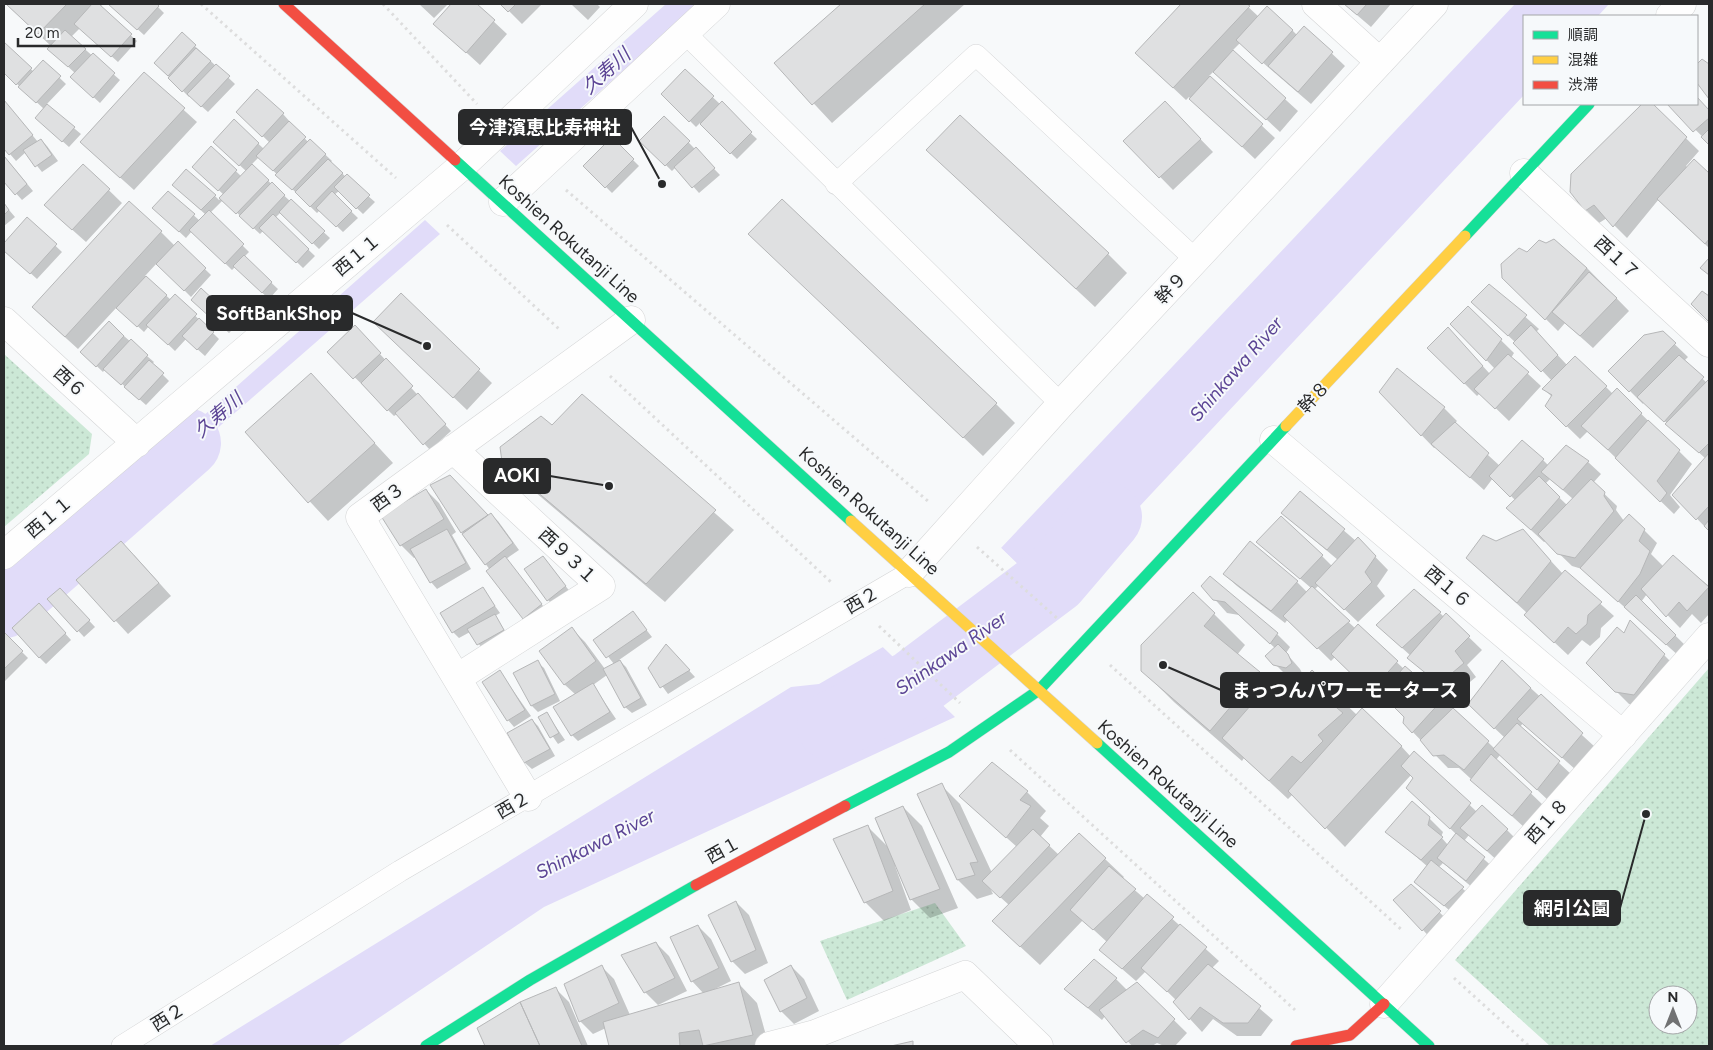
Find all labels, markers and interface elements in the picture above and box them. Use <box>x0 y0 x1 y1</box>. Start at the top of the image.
scale bar <box>18 15 134 47</box>
legend <box>1523 15 1698 105</box>
text: 20 m <box>25 24 59 42</box>
text: 順調 <box>1568 26 1598 44</box>
water label: 久寿川 <box>577 42 636 99</box>
text: 混雑 <box>1568 51 1598 69</box>
text: 渋滞 <box>1568 76 1598 94</box>
callout: 今津濱恵比寿神社 <box>459 110 631 144</box>
text: 今津濱恵比寿神社 <box>469 116 621 139</box>
street label: Koshien Rokutanji Line <box>494 170 644 308</box>
street label: 西１１ <box>329 229 385 281</box>
street label: 西１７ <box>1590 232 1644 284</box>
street label: 幹９ <box>1151 267 1191 309</box>
callout: SoftBankShop <box>207 296 352 330</box>
text: SoftBankShop <box>216 302 342 325</box>
water label: Shinkawa River <box>1184 312 1288 426</box>
street label: 西６ <box>49 362 91 402</box>
street label: 幹８ <box>1294 376 1334 418</box>
water label: 久寿川 <box>189 386 249 442</box>
street label: Koshien Rokutanji Line <box>794 442 944 580</box>
callout: AOKI <box>484 459 550 493</box>
text: AOKI <box>494 464 540 487</box>
street label: 西３ <box>367 478 409 516</box>
street label: 西１１ <box>21 491 77 543</box>
street label: 西９３１ <box>534 523 602 589</box>
street label: 西１６ <box>1420 561 1476 613</box>
street label: 西２ <box>841 581 883 619</box>
water label: Shinkawa River <box>891 606 1012 700</box>
callout: まっつんパワーモータース <box>1221 673 1469 707</box>
text: まっつんパワーモータース <box>1232 679 1458 702</box>
street label: Koshien Rokutanji Line <box>1093 715 1243 853</box>
street label: 西２ <box>492 786 534 824</box>
street label: 西１８ <box>1521 794 1573 848</box>
water label: Shinkawa River <box>531 804 659 884</box>
street label: 西１ <box>702 832 744 868</box>
callout: 網引公園 <box>1524 891 1620 925</box>
text: 網引公園 <box>1534 897 1610 920</box>
north arrow <box>1648 985 1698 1035</box>
text: N <box>1668 989 1678 1006</box>
street label: 西２ <box>147 998 189 1036</box>

